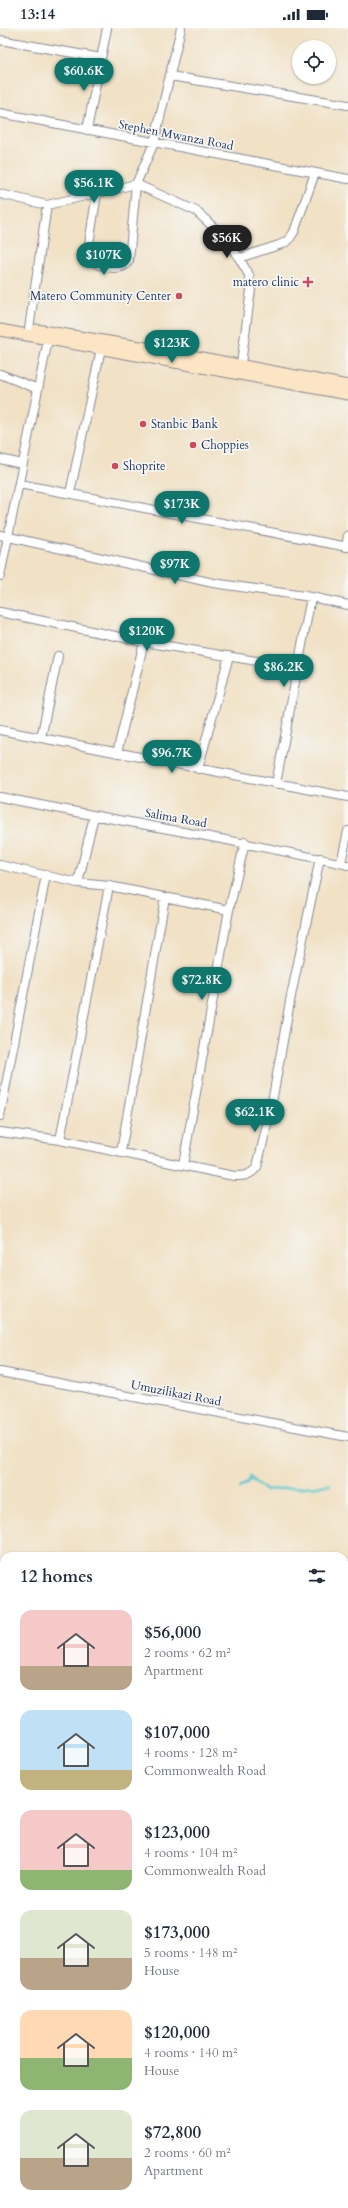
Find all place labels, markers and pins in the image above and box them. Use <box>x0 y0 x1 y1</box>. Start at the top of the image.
pin: $60.6K <box>51 58 117 92</box>
pin: $56.1K <box>61 170 127 204</box>
pin: $56K <box>203 225 251 259</box>
pin: $107K <box>76 242 132 276</box>
place label: matero clinic <box>233 274 300 290</box>
marker: matero clinic <box>302 276 314 288</box>
place label: Matero Community Center <box>30 288 172 304</box>
marker: Matero Community Center <box>174 291 184 301</box>
pin: $123K <box>144 330 200 364</box>
place label: Stanbic Bank <box>151 416 218 432</box>
marker: Stanbic Bank <box>138 419 148 429</box>
place label: Choppies <box>201 437 249 453</box>
marker: Choppies <box>188 440 198 450</box>
place label: Shoprite <box>123 458 165 474</box>
marker: Shoprite <box>110 461 120 471</box>
pin: $173K <box>154 491 210 525</box>
pin: $97K <box>151 551 199 585</box>
pin: $120K <box>119 618 175 652</box>
pin: $86.2K <box>251 654 317 688</box>
pin: $96.7K <box>139 740 205 774</box>
pin: $72.8K <box>169 967 235 1001</box>
pin: $62.1K <box>222 1099 288 1133</box>

